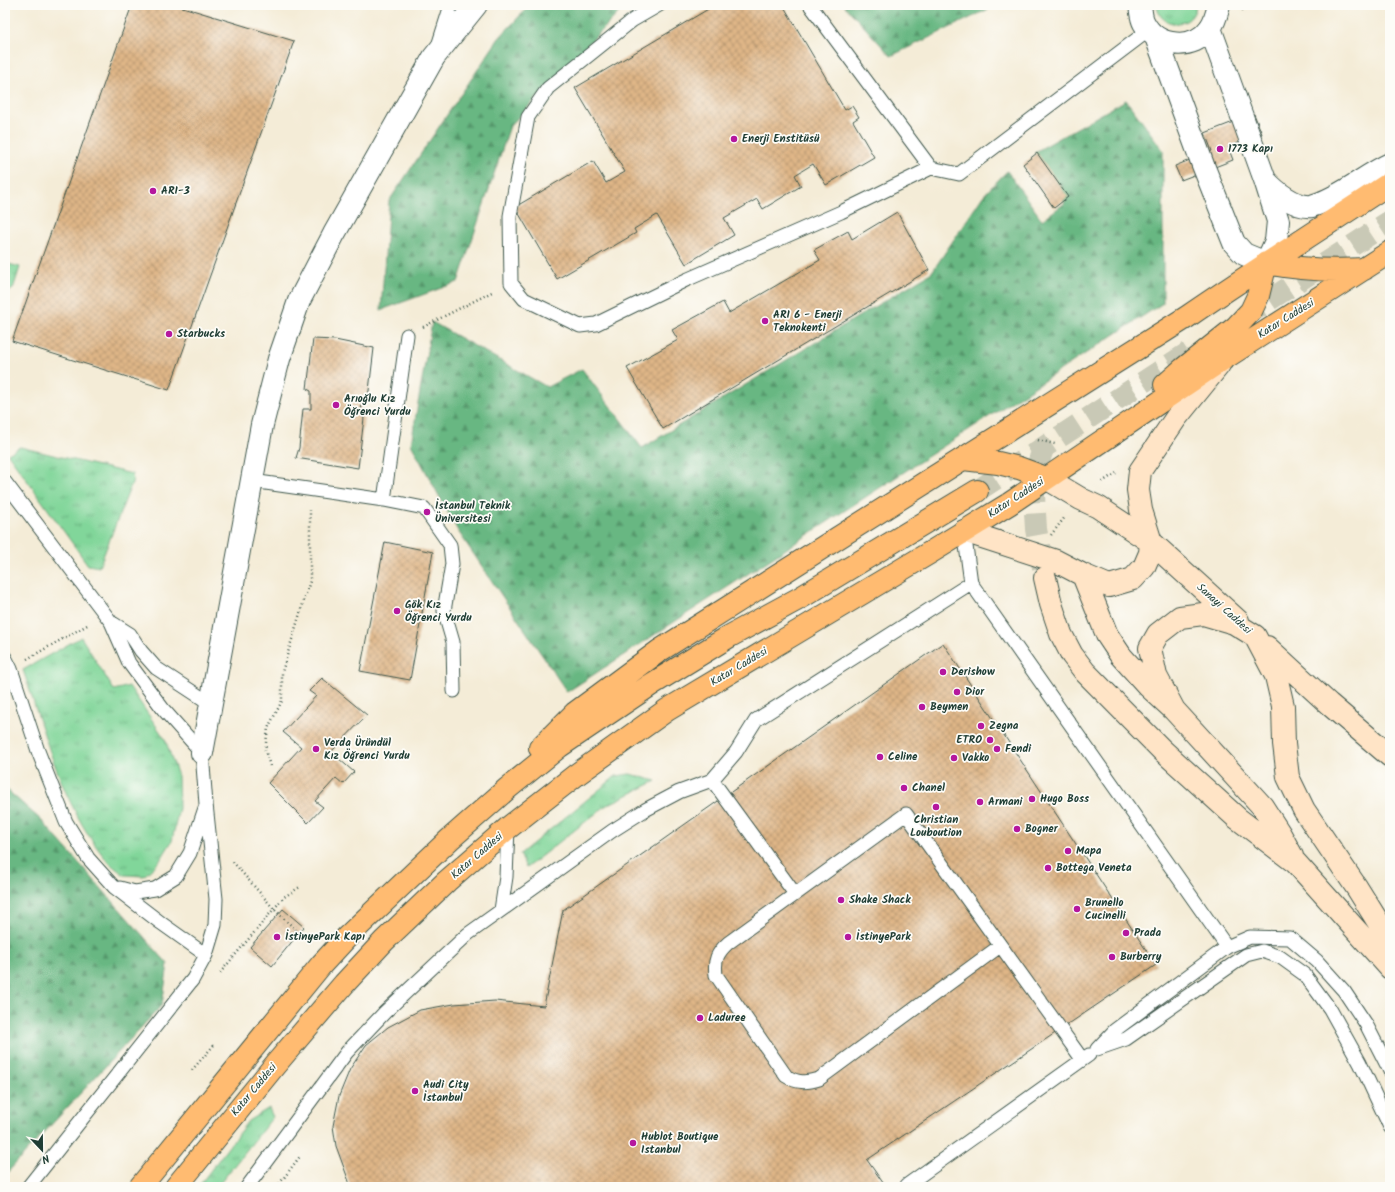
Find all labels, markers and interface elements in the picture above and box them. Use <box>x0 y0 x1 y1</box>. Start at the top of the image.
place label: Enerji Enstitüsü <box>742 130 820 148</box>
marker: Enerji Enstitüsü <box>729 134 739 144</box>
place label: 1773 Kapı <box>1228 140 1273 158</box>
marker: 1773 Kapı <box>1215 144 1225 154</box>
place label: ARI-3 <box>161 182 190 200</box>
marker: ARI-3 <box>148 186 158 196</box>
street label: Katar Caddesi <box>1254 294 1318 344</box>
place label: ARI 6 - Enerji Teknokenti <box>773 306 843 337</box>
marker: ARI 6 - Enerji Teknokenti <box>760 316 770 326</box>
place label: Starbucks <box>177 325 226 343</box>
marker: Starbucks <box>164 329 174 339</box>
place label: Arıoğlu Kız Öğrenci Yurdu <box>344 390 411 421</box>
marker: Arıoğlu Kız Öğrenci Yurdu <box>331 400 341 410</box>
street label: Katar Caddesi <box>984 473 1048 523</box>
place label: İstanbul Teknik Üniversitesi <box>435 497 511 528</box>
marker: İstanbul Teknik Üniversitesi <box>422 507 432 517</box>
street label: Sanayi Caddesi <box>1192 579 1256 639</box>
place label: Gök Kız Öğrenci Yurdu <box>405 596 472 627</box>
marker: Gök Kız Öğrenci Yurdu <box>392 606 402 616</box>
street label: Katar Caddesi <box>707 643 771 691</box>
place label: Derishow <box>951 663 995 681</box>
marker: Derishow <box>938 667 948 677</box>
place label: Dior <box>965 683 985 701</box>
marker: Dior <box>952 687 962 697</box>
place label: Beymen <box>930 698 968 716</box>
marker: Beymen <box>917 702 927 712</box>
place label: Zegna <box>989 717 1019 735</box>
marker: Zegna <box>976 721 986 731</box>
place label: ETRO <box>957 731 982 749</box>
place label: Verda Üründül Kız Öğrenci Yurdu <box>324 734 410 765</box>
marker: ETRO <box>985 735 995 745</box>
place label: Fendi <box>1005 740 1032 758</box>
marker: Verda Üründül Kız Öğrenci Yurdu <box>311 744 321 754</box>
marker: Fendi <box>992 744 1002 754</box>
place label: Celine <box>888 748 918 766</box>
place label: Vakko <box>962 749 989 767</box>
marker: Celine <box>875 752 885 762</box>
marker: Vakko <box>949 753 959 763</box>
place label: Chanel <box>912 779 945 797</box>
marker: Chanel <box>899 783 909 793</box>
place label: Hugo Boss <box>1040 790 1090 808</box>
place label: Armani <box>988 793 1024 811</box>
marker: Hugo Boss <box>1027 794 1037 804</box>
marker: Armani <box>975 797 985 807</box>
marker: Christian Louboution <box>931 802 941 812</box>
place label: Christian Louboution <box>910 811 962 842</box>
place label: Bogner <box>1025 820 1059 838</box>
marker: Bogner <box>1012 824 1022 834</box>
street label: Katar Caddesi <box>447 828 507 884</box>
place label: Mapa <box>1076 842 1102 860</box>
marker: Mapa <box>1063 846 1073 856</box>
place label: Bottega Veneta <box>1056 859 1132 877</box>
marker: Bottega Veneta <box>1043 863 1053 873</box>
place label: Shake Shack <box>849 891 911 909</box>
place label: Brunello Cucinelli <box>1085 894 1127 925</box>
marker: Shake Shack <box>836 895 846 905</box>
marker: Brunello Cucinelli <box>1072 904 1082 914</box>
place label: Prada <box>1134 924 1162 942</box>
place label: İstinyePark Kapı <box>285 928 365 946</box>
place label: İstinyePark <box>856 928 911 946</box>
marker: Prada <box>1121 928 1131 938</box>
marker: İstinyePark Kapı <box>272 932 282 942</box>
marker: İstinyePark <box>843 932 853 942</box>
place label: Burberry <box>1120 948 1162 966</box>
marker: Burberry <box>1107 952 1117 962</box>
place label: Laduree <box>708 1009 746 1027</box>
marker: Laduree <box>695 1013 705 1023</box>
street label: Katar Caddesi <box>227 1059 282 1120</box>
place label: Audi City İstanbul <box>423 1076 469 1107</box>
marker: Audi City İstanbul <box>410 1086 420 1096</box>
place label: Hublot Boutique Istanbul <box>641 1128 719 1159</box>
north arrow <box>22 1130 62 1170</box>
marker: Hublot Boutique Istanbul <box>628 1138 638 1148</box>
text: N <box>39 1149 52 1168</box>

